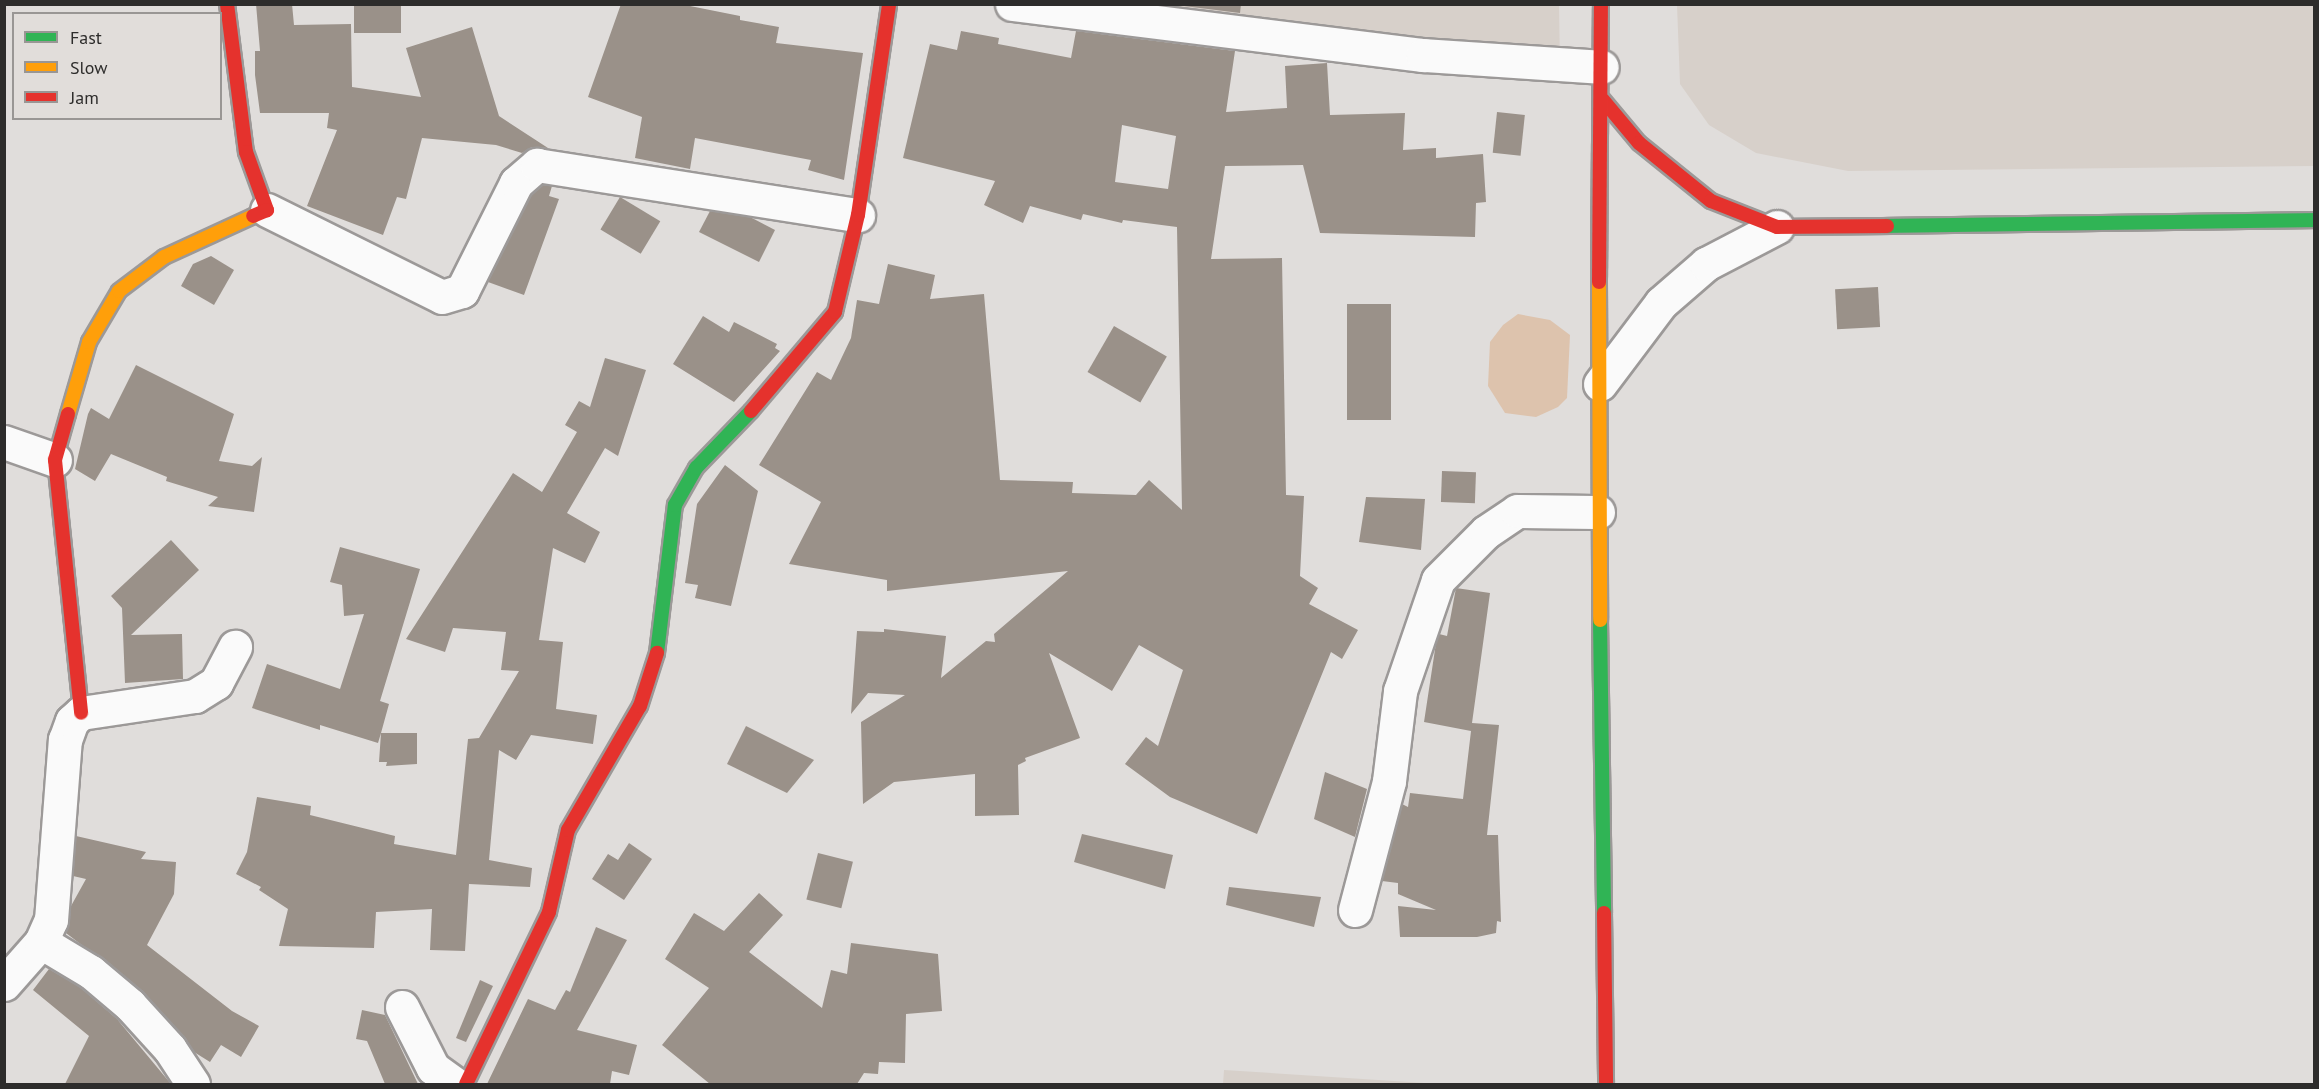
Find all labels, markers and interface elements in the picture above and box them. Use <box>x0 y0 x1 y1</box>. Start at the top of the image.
legend <box>12 12 222 120</box>
text: Fast <box>70 26 102 49</box>
text: Slow <box>70 56 108 79</box>
text: Jam <box>70 86 99 109</box>

